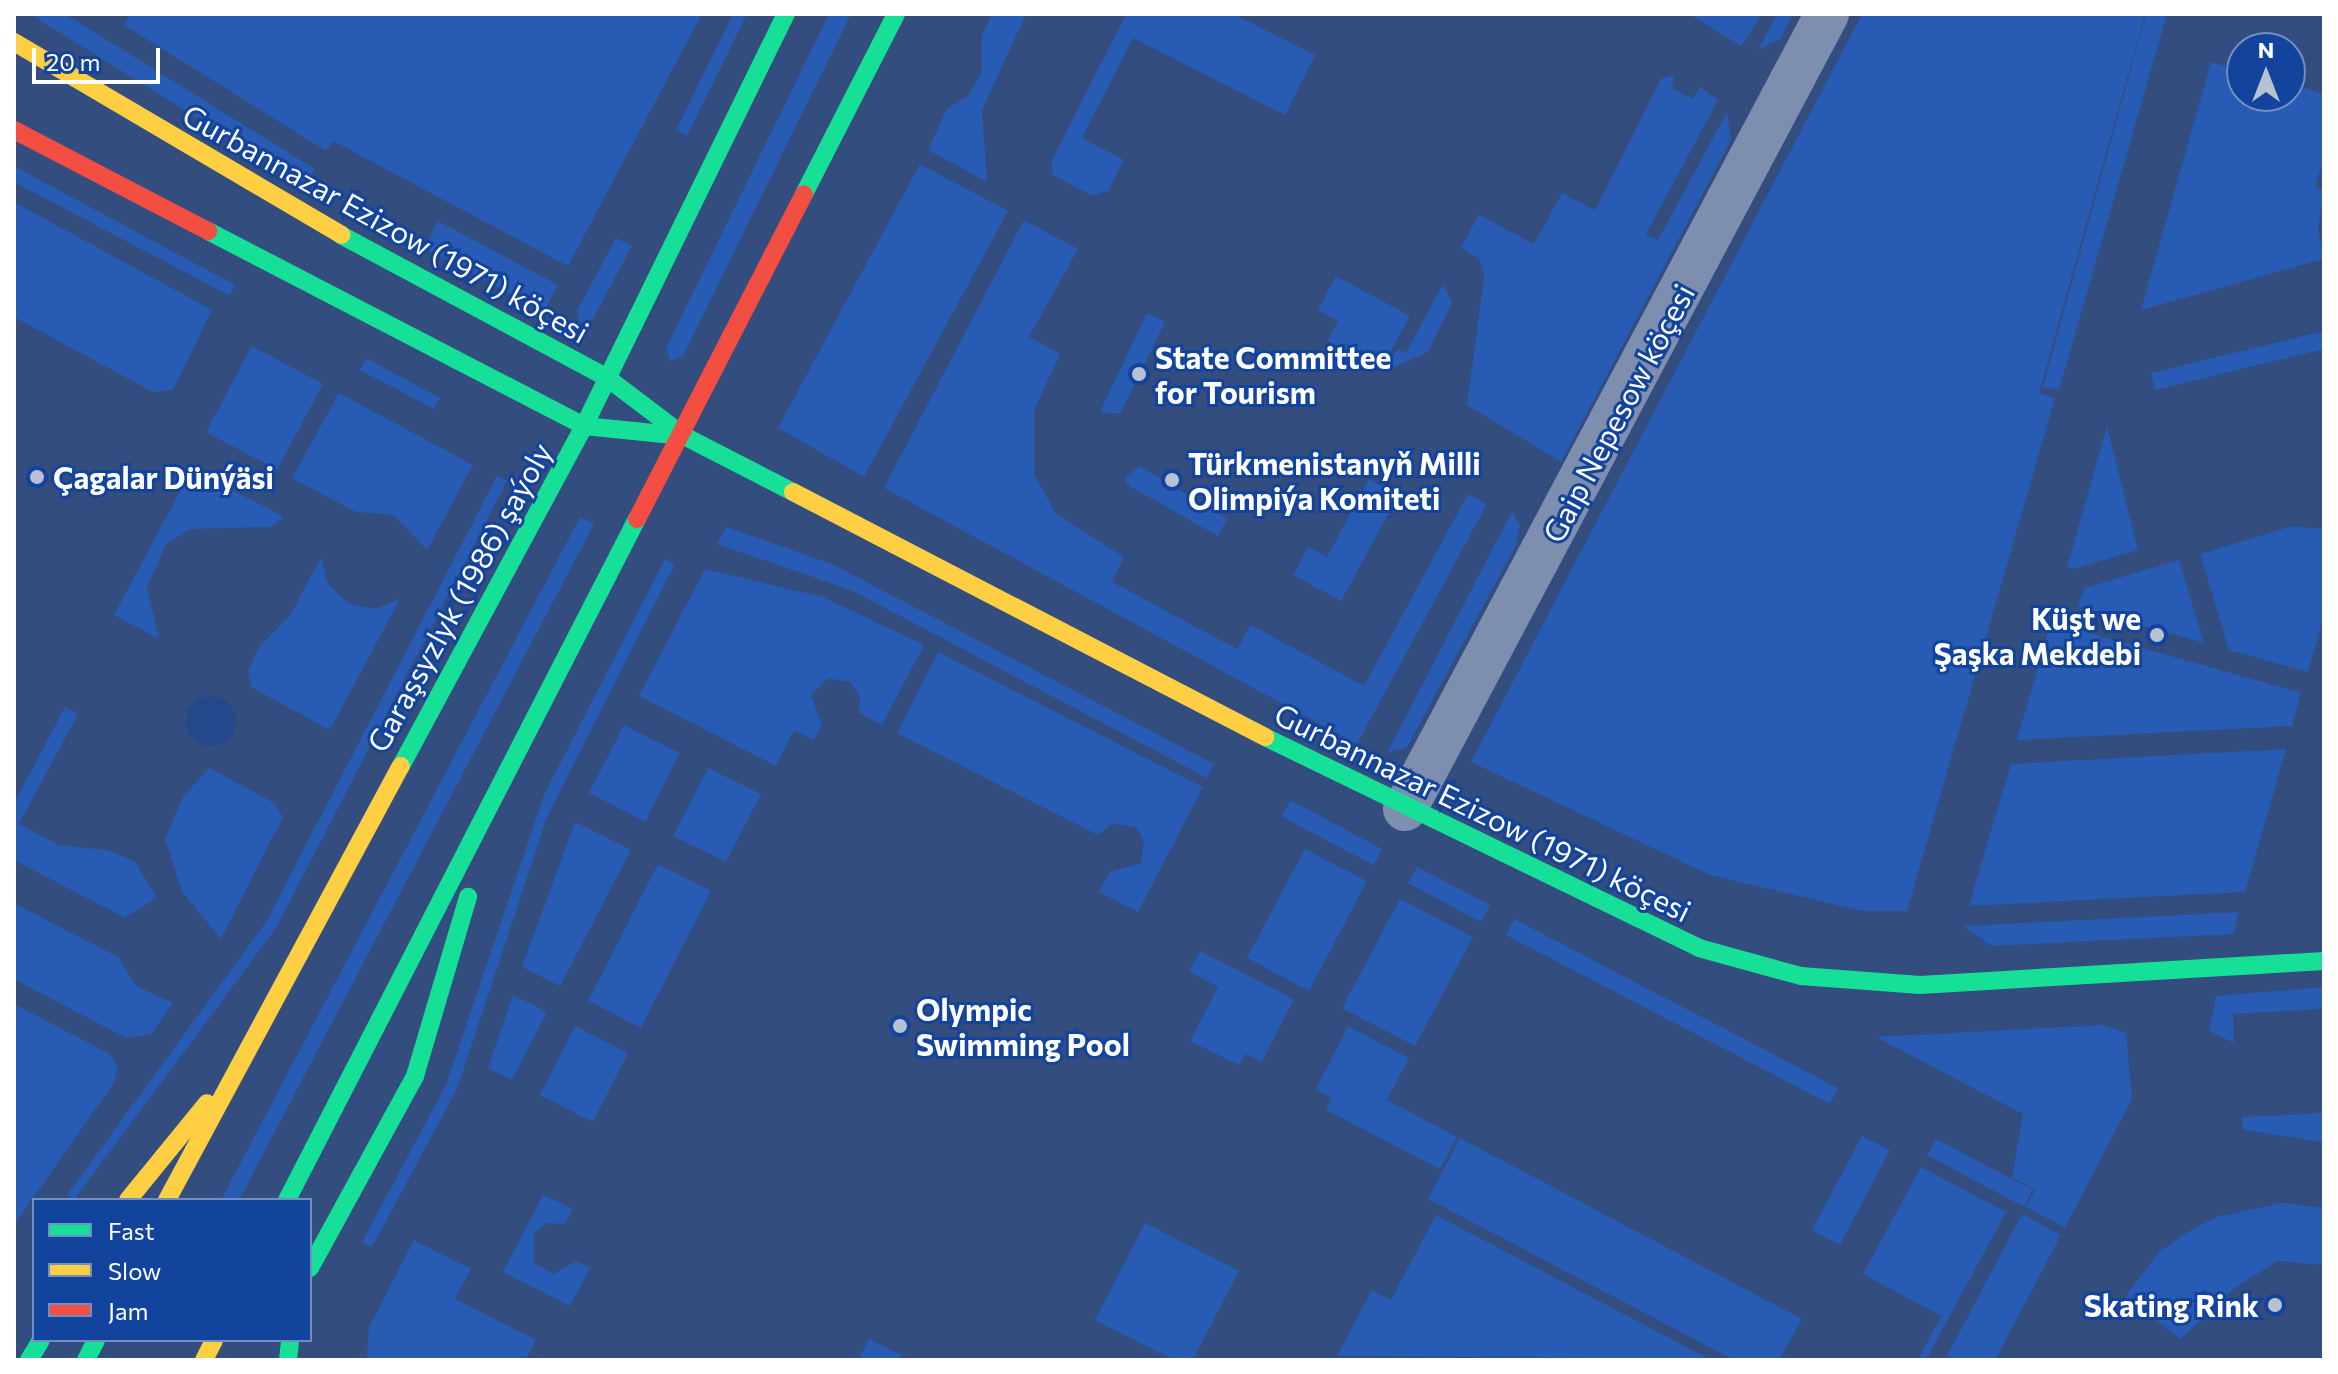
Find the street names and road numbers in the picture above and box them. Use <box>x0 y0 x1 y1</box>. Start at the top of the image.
street label: Gurbannazar Ezizow (1971) köçesi <box>177 96 595 350</box>
street label: Gaip Nepesow köçesi <box>1535 278 1701 548</box>
street label: Garaşsyzlyk (1986) şaýoly <box>359 436 559 758</box>
street label: Gurbannazar Ezizow (1971) köçesi <box>1269 695 1697 929</box>

